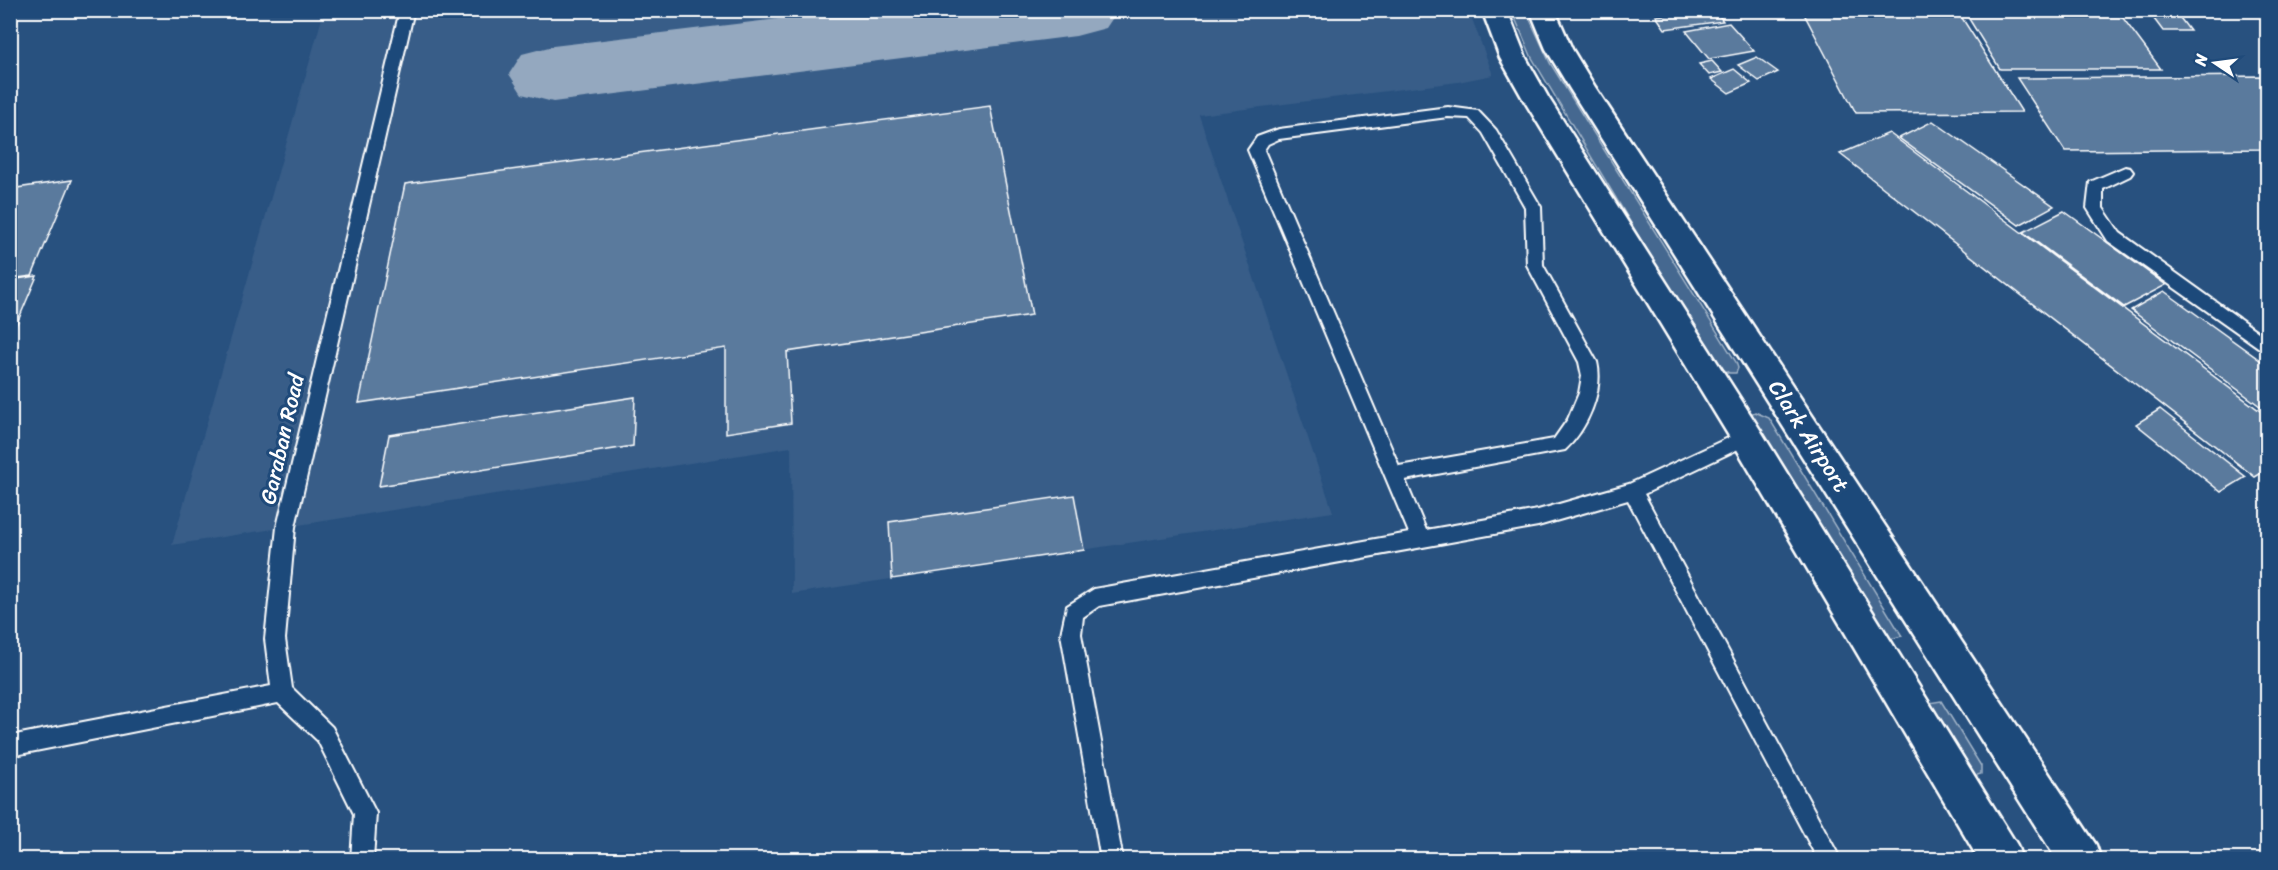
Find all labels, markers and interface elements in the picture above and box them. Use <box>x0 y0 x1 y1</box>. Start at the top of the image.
north arrow <box>2185 33 2245 93</box>
text: N <box>2185 50 2216 69</box>
street label: Garaban Road <box>248 369 316 508</box>
street label: Clark Airport <box>1758 372 1860 501</box>

